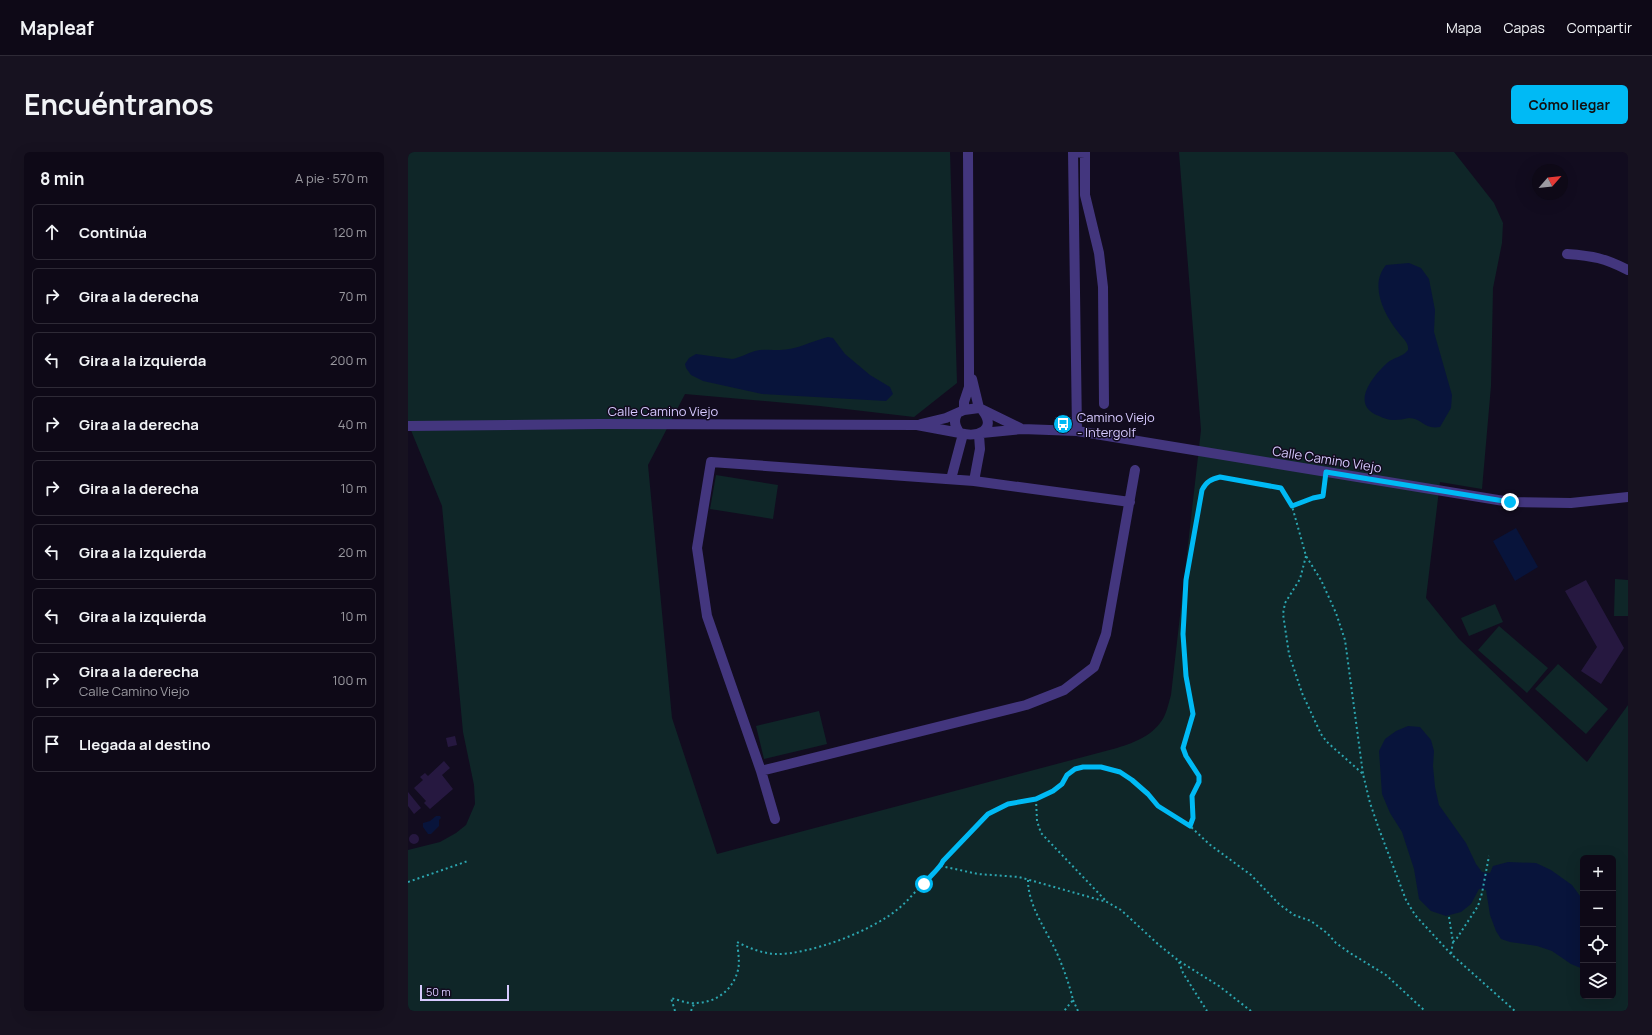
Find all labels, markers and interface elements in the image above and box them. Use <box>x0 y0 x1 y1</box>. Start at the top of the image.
text: Mapleaf <box>20 15 94 41</box>
text: Mapa <box>1446 18 1482 37</box>
text: Capas <box>1504 18 1545 37</box>
text: Compartir <box>1567 18 1632 37</box>
text: Encuéntranos <box>24 85 214 123</box>
button: Cómo llegar <box>1511 85 1628 124</box>
north arrow <box>1532 164 1568 200</box>
text: 8 min <box>40 167 85 190</box>
text: A pie · 570 m <box>295 169 368 187</box>
icon: ahead <box>41 221 63 243</box>
text: Continúa <box>79 222 147 243</box>
text: 120 m <box>333 223 367 241</box>
icon: right <box>41 285 63 307</box>
text: Gira a la derecha <box>79 286 199 307</box>
text: 70 m <box>339 287 367 305</box>
icon: left <box>41 349 63 371</box>
text: Gira a la izquierda <box>79 350 206 371</box>
text: 200 m <box>330 351 367 369</box>
street label: Calle Camino Viejo <box>608 402 719 420</box>
place label: Camino Viejo - Intergolf <box>1077 408 1155 441</box>
icon: right <box>41 413 63 435</box>
bus stop icon: Camino Viejo - Intergolf <box>1052 413 1074 435</box>
text: Gira a la derecha <box>79 414 199 435</box>
text: 40 m <box>338 415 367 433</box>
street label: Calle Camino Viejo <box>1271 441 1383 477</box>
icon: right <box>41 477 63 499</box>
text: Gira a la derecha <box>79 478 199 499</box>
text: 10 m <box>340 479 367 497</box>
route end <box>1501 493 1519 511</box>
icon: left <box>41 541 63 563</box>
text: Gira a la izquierda <box>79 542 206 563</box>
text: 20 m <box>338 543 367 561</box>
icon: left <box>41 605 63 627</box>
text: Gira a la izquierda <box>79 606 206 627</box>
text: 10 m <box>340 607 367 625</box>
text: Gira a la derecha <box>79 661 199 682</box>
icon: right <box>41 669 63 691</box>
text: 100 m <box>332 671 367 689</box>
text: Calle Camino Viejo <box>79 682 190 700</box>
icon: arrive <box>41 733 63 755</box>
text: Llegada al destino <box>79 734 211 755</box>
map controls <box>1580 855 1616 999</box>
button: + <box>1580 855 1616 891</box>
route start <box>915 875 933 893</box>
button: − <box>1580 891 1616 927</box>
button: locate <box>1580 927 1616 963</box>
button: layers <box>1580 963 1616 999</box>
scale bar <box>420 983 509 1002</box>
text: 50 m <box>426 984 451 999</box>

